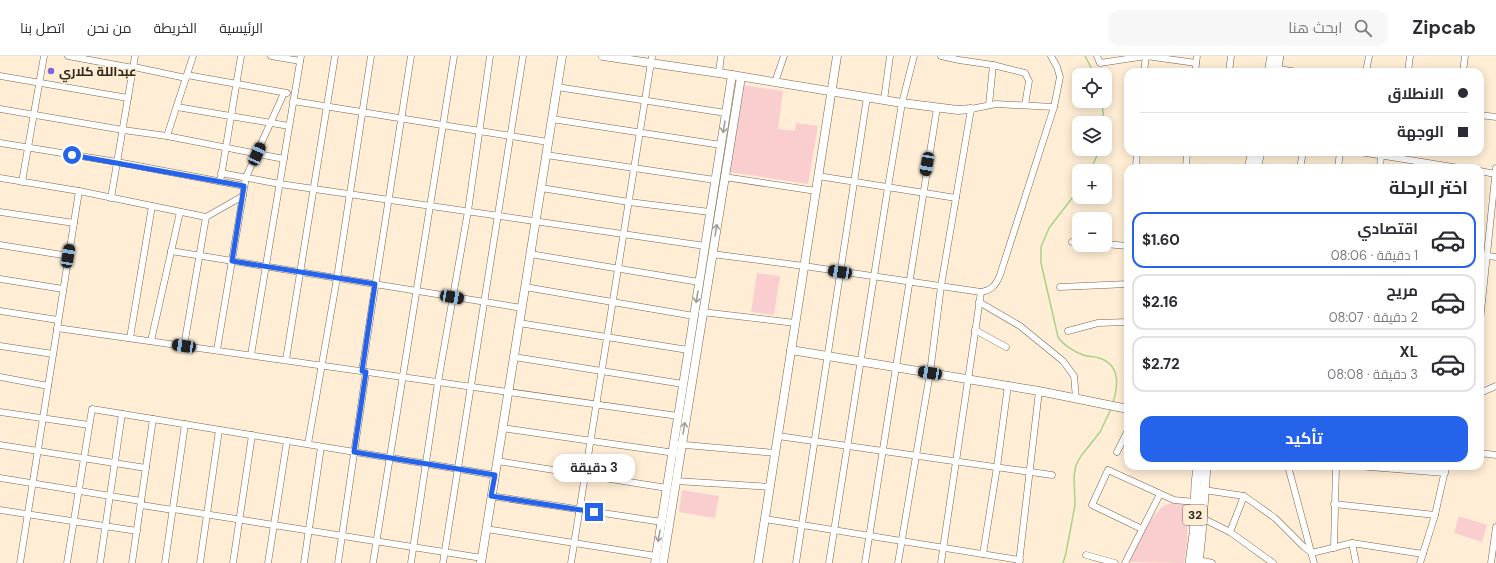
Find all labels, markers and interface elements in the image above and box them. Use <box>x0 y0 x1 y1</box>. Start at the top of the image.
search box <box>1108 10 1388 46</box>
text: Zipcab <box>1412 15 1476 40</box>
icon: search <box>1352 17 1374 39</box>
text: ابحث هنا <box>1288 18 1342 38</box>
text: اتصل بنا <box>20 19 65 37</box>
text: من نحن <box>87 19 131 37</box>
text: الخريطة <box>153 19 197 37</box>
text: الرئيسية <box>219 19 263 37</box>
place label: عبداللة كلاري <box>59 63 137 83</box>
marker: عبداللة كلاري <box>46 66 56 76</box>
map controls <box>1072 68 1112 252</box>
button: locate <box>1072 68 1112 108</box>
text: الانطلاق <box>1388 84 1444 104</box>
button: layers <box>1072 116 1112 156</box>
one-way arrow <box>720 120 728 133</box>
text: الوجهة <box>1397 122 1444 142</box>
car <box>247 141 267 167</box>
route start <box>63 146 81 164</box>
car <box>919 151 935 177</box>
button: + <box>1072 164 1112 204</box>
text: اختر الرحلة <box>1389 176 1468 200</box>
button: − <box>1072 212 1112 252</box>
text: اقتصادي <box>1358 219 1418 239</box>
icon: car <box>1430 222 1466 258</box>
one-way arrow <box>712 224 720 237</box>
text: $1.60 <box>1142 230 1180 250</box>
car <box>60 243 76 269</box>
text: 1 دقيقة · 08:06 <box>1331 247 1418 264</box>
car <box>827 264 853 280</box>
text: مريح <box>1386 281 1418 301</box>
icon: car <box>1430 284 1466 320</box>
car <box>439 289 465 305</box>
one-way arrow <box>693 290 701 303</box>
text: $2.16 <box>1142 292 1178 312</box>
text: 2 دقيقة · 08:07 <box>1329 309 1418 326</box>
car <box>171 338 197 354</box>
text: XL <box>1400 342 1418 362</box>
icon: car <box>1430 346 1466 382</box>
text: $2.72 <box>1142 354 1180 374</box>
car <box>917 365 943 381</box>
text: 3 دقيقة · 08:08 <box>1327 366 1418 383</box>
button: تأكيد <box>1140 416 1468 462</box>
one-way arrow <box>680 422 688 435</box>
callout: 3 دقيقة <box>553 454 635 482</box>
text: 3 دقيقة <box>570 459 618 476</box>
route end <box>585 503 603 521</box>
road number: 32 <box>1183 505 1207 525</box>
one-way arrow <box>655 529 663 542</box>

